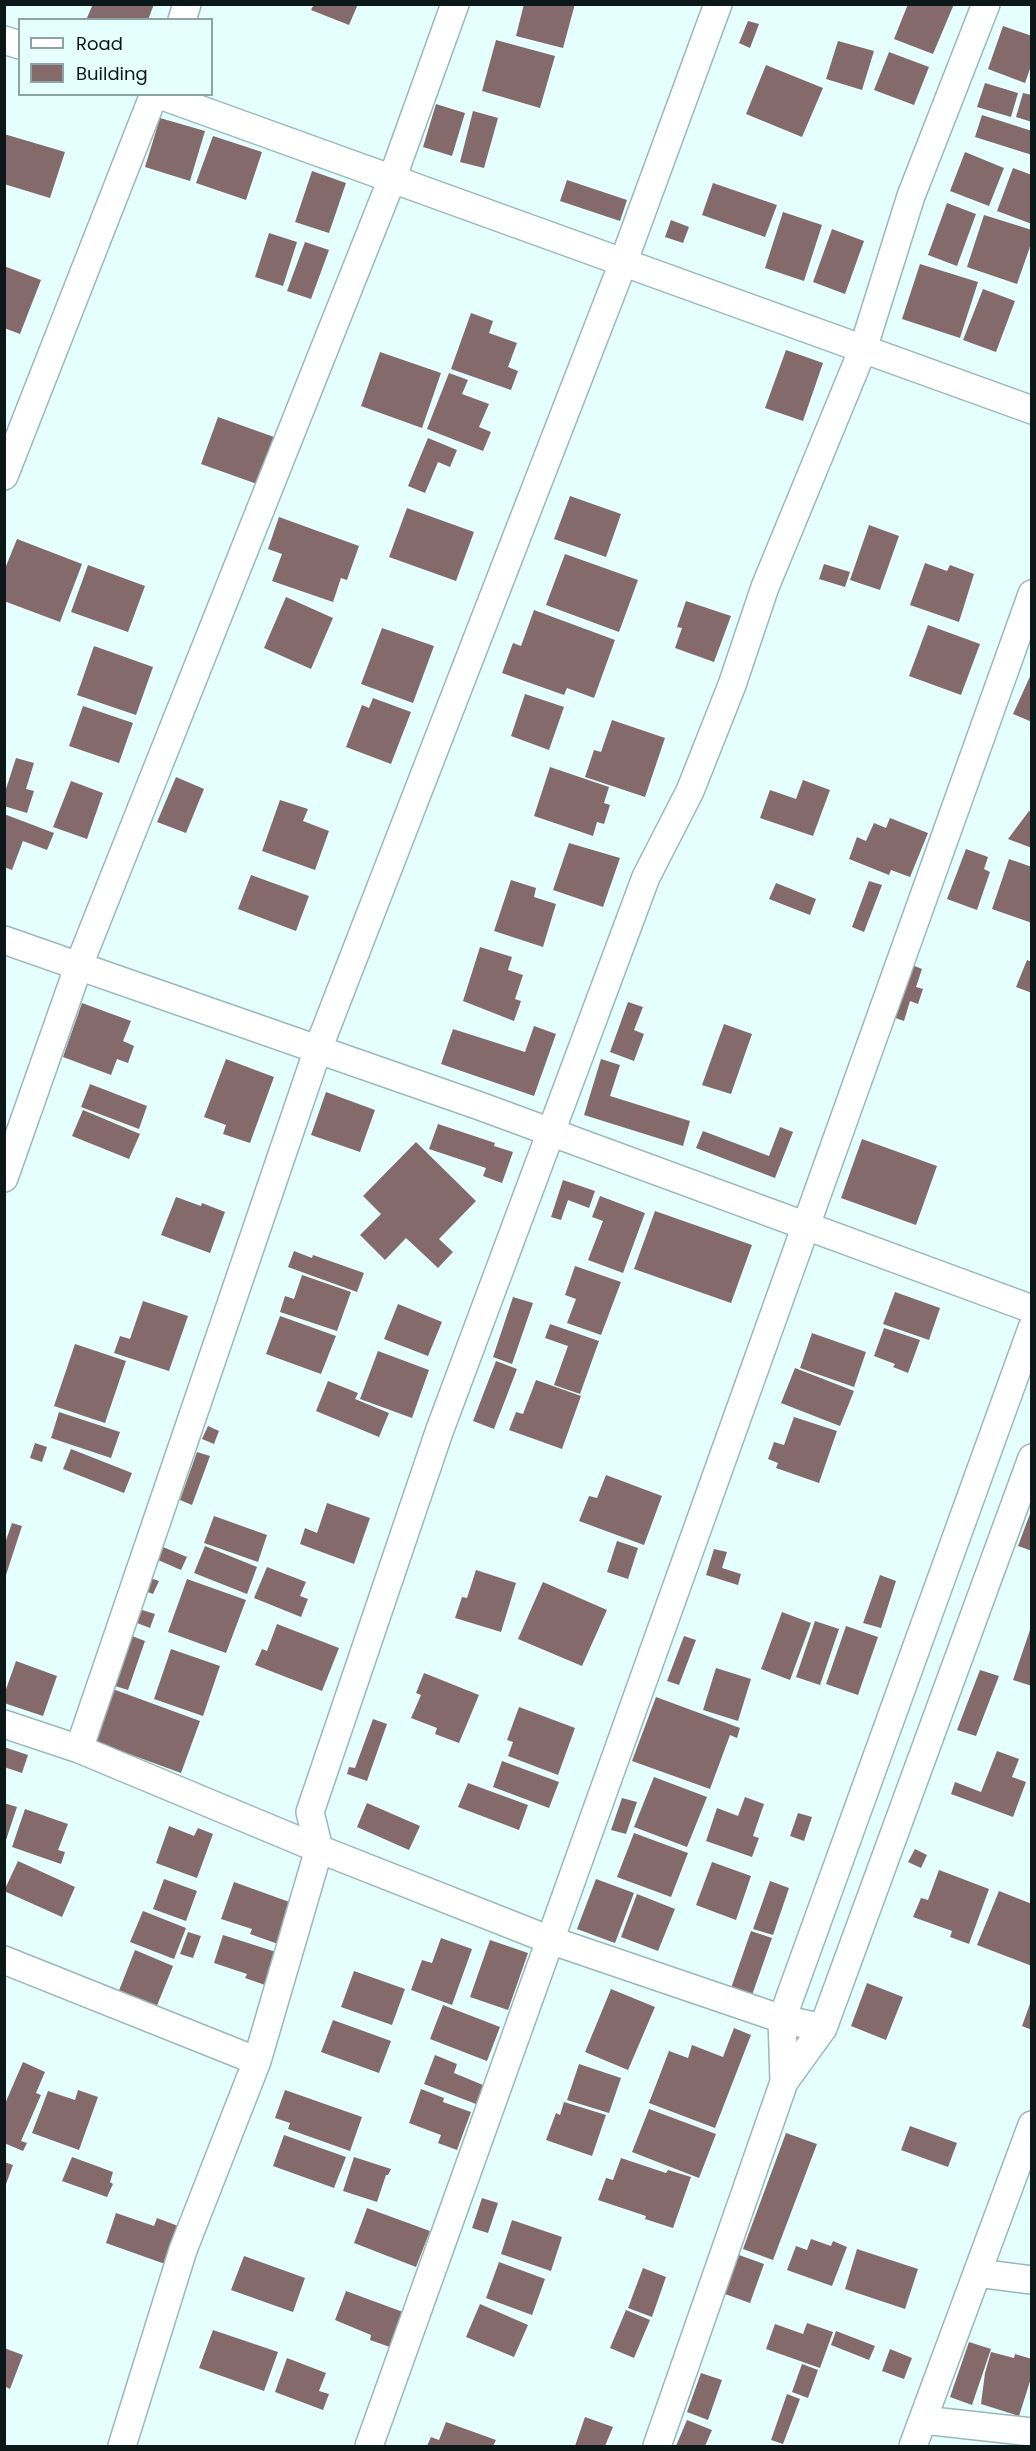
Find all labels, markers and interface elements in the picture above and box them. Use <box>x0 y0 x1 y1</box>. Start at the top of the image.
legend <box>18 18 213 96</box>
text: Road <box>76 31 123 56</box>
text: Building <box>76 61 148 86</box>

